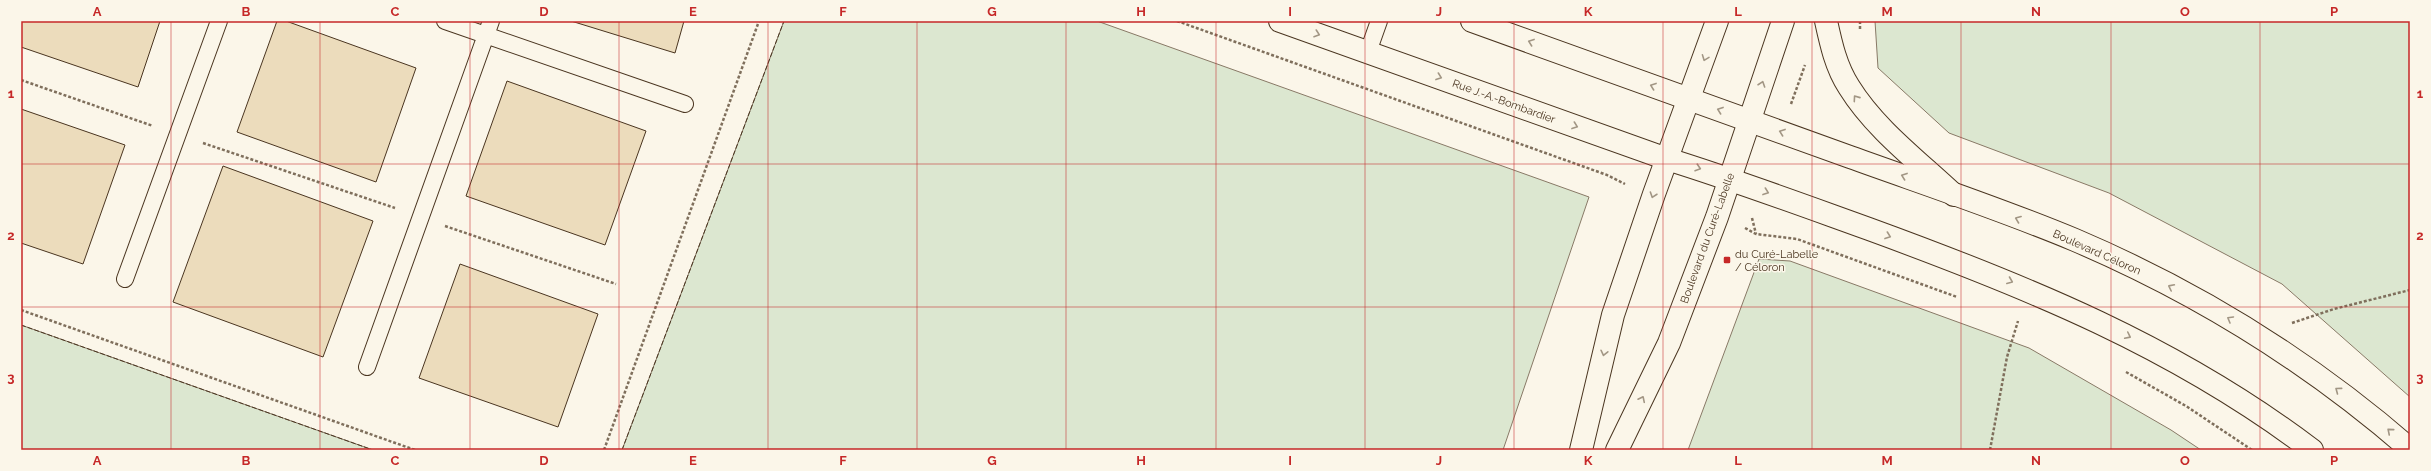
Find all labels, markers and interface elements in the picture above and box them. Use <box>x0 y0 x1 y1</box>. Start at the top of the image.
text: A <box>93 4 102 19</box>
text: B <box>242 4 251 19</box>
text: C <box>391 4 400 19</box>
text: D <box>539 4 549 19</box>
text: E <box>689 4 697 19</box>
text: F <box>839 4 847 19</box>
text: G <box>987 4 997 19</box>
text: H <box>1136 4 1146 19</box>
text: I <box>1288 4 1292 19</box>
text: J <box>1436 4 1442 19</box>
text: K <box>1584 4 1593 19</box>
text: L <box>1734 4 1742 19</box>
text: M <box>1881 4 1893 19</box>
text: N <box>2031 4 2041 19</box>
text: O <box>2180 4 2190 19</box>
text: P <box>2330 4 2338 19</box>
one-way arrow <box>1313 29 1320 38</box>
one-way arrow <box>1527 38 1534 46</box>
one-way arrow <box>1701 54 1709 61</box>
one-way arrow <box>1436 73 1443 81</box>
street label: Rue J.-A.-Bombardier <box>1451 77 1557 126</box>
one-way arrow <box>1758 80 1766 87</box>
one-way arrow <box>1650 82 1657 90</box>
text: 1 <box>8 86 15 101</box>
text: 1 <box>2417 86 2424 101</box>
one-way arrow <box>1853 95 1861 102</box>
one-way arrow <box>1716 106 1723 115</box>
one-way arrow <box>1572 121 1579 129</box>
one-way arrow <box>1779 128 1786 137</box>
one-way arrow <box>1694 164 1701 172</box>
street label: Boulevard du Curé-Labelle <box>1678 171 1737 305</box>
one-way arrow <box>1901 173 1908 181</box>
one-way arrow <box>1762 187 1769 196</box>
one-way arrow <box>1650 192 1658 199</box>
one-way arrow <box>2015 215 2022 223</box>
street label: Boulevard Céloron <box>2051 227 2143 278</box>
text: 2 <box>7 228 15 243</box>
text: 2 <box>2416 228 2424 243</box>
one-way arrow <box>1884 232 1891 240</box>
place label: du Curé-Labelle / Céloron <box>1735 248 1819 274</box>
marker: du Curé-Labelle / Céloron <box>1722 255 1732 265</box>
one-way arrow <box>2006 277 2013 285</box>
one-way arrow <box>2168 284 2176 292</box>
one-way arrow <box>2227 316 2234 323</box>
one-way arrow <box>2123 331 2131 339</box>
one-way arrow <box>1601 350 1609 356</box>
text: 3 <box>7 370 15 385</box>
text: 3 <box>2416 370 2424 385</box>
one-way arrow <box>2336 388 2343 395</box>
one-way arrow <box>1637 396 1645 404</box>
one-way arrow <box>2387 429 2394 436</box>
text: A <box>93 453 102 468</box>
text: B <box>242 453 251 468</box>
text: C <box>391 453 400 468</box>
text: D <box>539 453 549 468</box>
text: E <box>689 453 697 468</box>
text: F <box>839 453 847 468</box>
text: G <box>987 453 997 468</box>
text: H <box>1136 453 1146 468</box>
text: I <box>1288 453 1292 468</box>
text: J <box>1436 453 1442 468</box>
text: K <box>1584 453 1593 468</box>
text: L <box>1734 453 1742 468</box>
text: M <box>1881 453 1893 468</box>
text: N <box>2031 453 2041 468</box>
text: O <box>2180 453 2190 468</box>
text: P <box>2330 453 2338 468</box>

